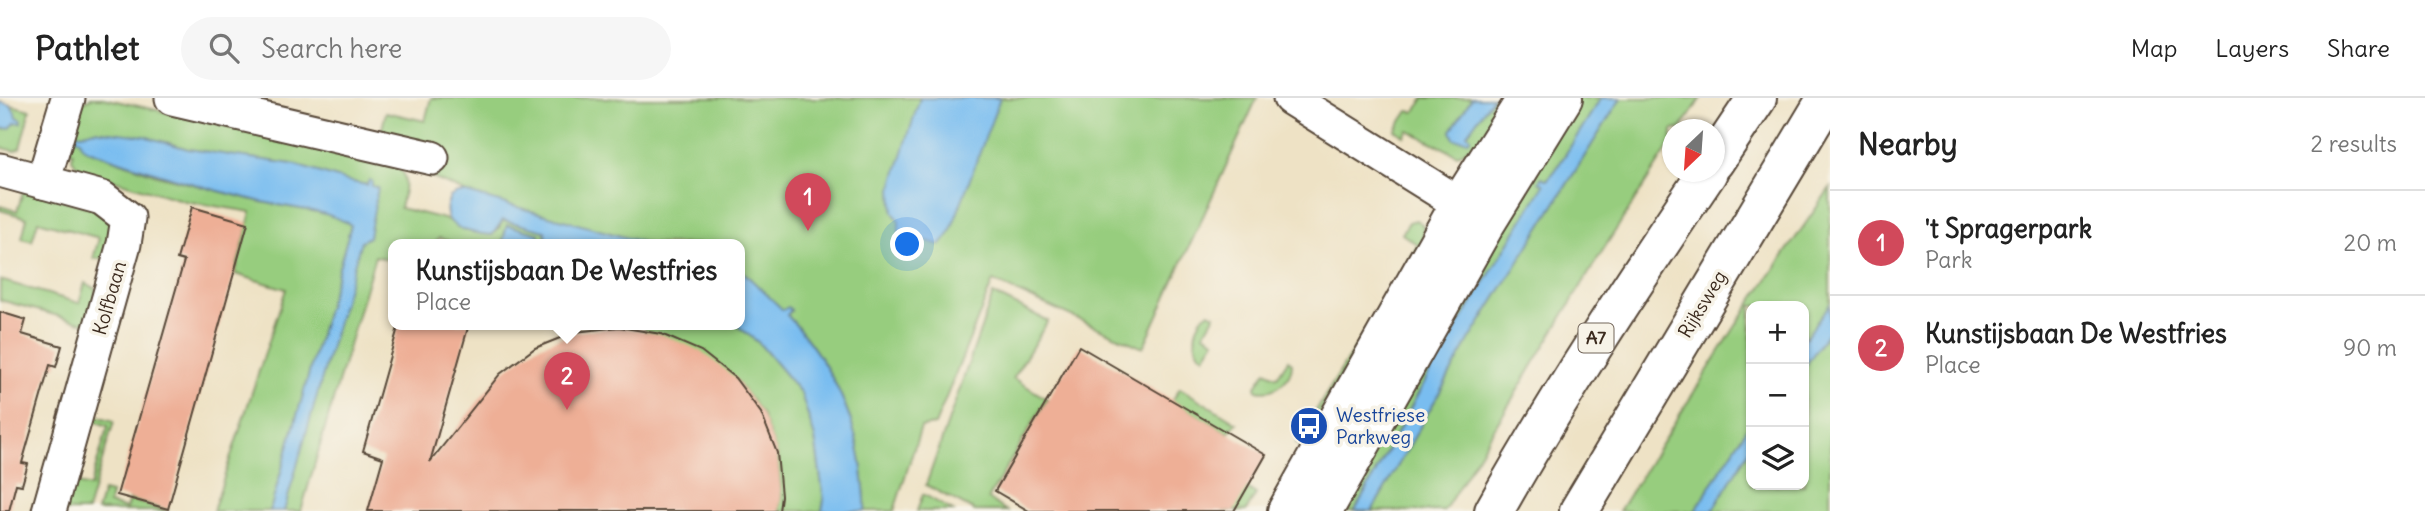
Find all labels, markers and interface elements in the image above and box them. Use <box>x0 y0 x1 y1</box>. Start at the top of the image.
search box <box>181 17 671 80</box>
text: Pathlet <box>35 27 139 69</box>
icon: search <box>205 29 243 67</box>
text: Search here <box>261 32 402 65</box>
text: Map <box>2131 33 2177 63</box>
text: Layers <box>2215 33 2289 63</box>
text: Share <box>2327 33 2390 63</box>
north arrow <box>1662 119 1725 182</box>
text: Nearby <box>1858 125 1958 163</box>
text: 2 results <box>2311 129 2397 158</box>
pin: 1 <box>785 173 831 231</box>
text: 't Spragerpark <box>1925 212 2092 245</box>
your location <box>890 227 924 261</box>
text: 1 <box>1876 228 1886 257</box>
text: 20 m <box>2344 228 2397 257</box>
popup <box>388 239 745 330</box>
text: Park <box>1925 245 1973 274</box>
text: Kunstijsbaan De Westfries <box>416 254 717 287</box>
street label: Kolfbaan <box>87 258 131 338</box>
street label: Rijksweg <box>1672 266 1732 342</box>
text: Place <box>416 287 471 316</box>
map controls <box>1746 301 1809 490</box>
button: + <box>1746 301 1809 364</box>
text: Kunstijsbaan De Westfries <box>1925 317 2227 350</box>
road number: A7 <box>1578 324 1614 352</box>
text: 2 <box>1875 333 1887 362</box>
text: 90 m <box>2343 333 2397 362</box>
text: Place <box>1925 350 1981 379</box>
pin: 2 <box>544 352 590 410</box>
button: − <box>1746 364 1809 427</box>
place label: Westfriese Parkweg <box>1336 403 1425 449</box>
bus stop icon: Westfriese Parkweg <box>1288 405 1330 447</box>
button: layers <box>1746 427 1809 490</box>

